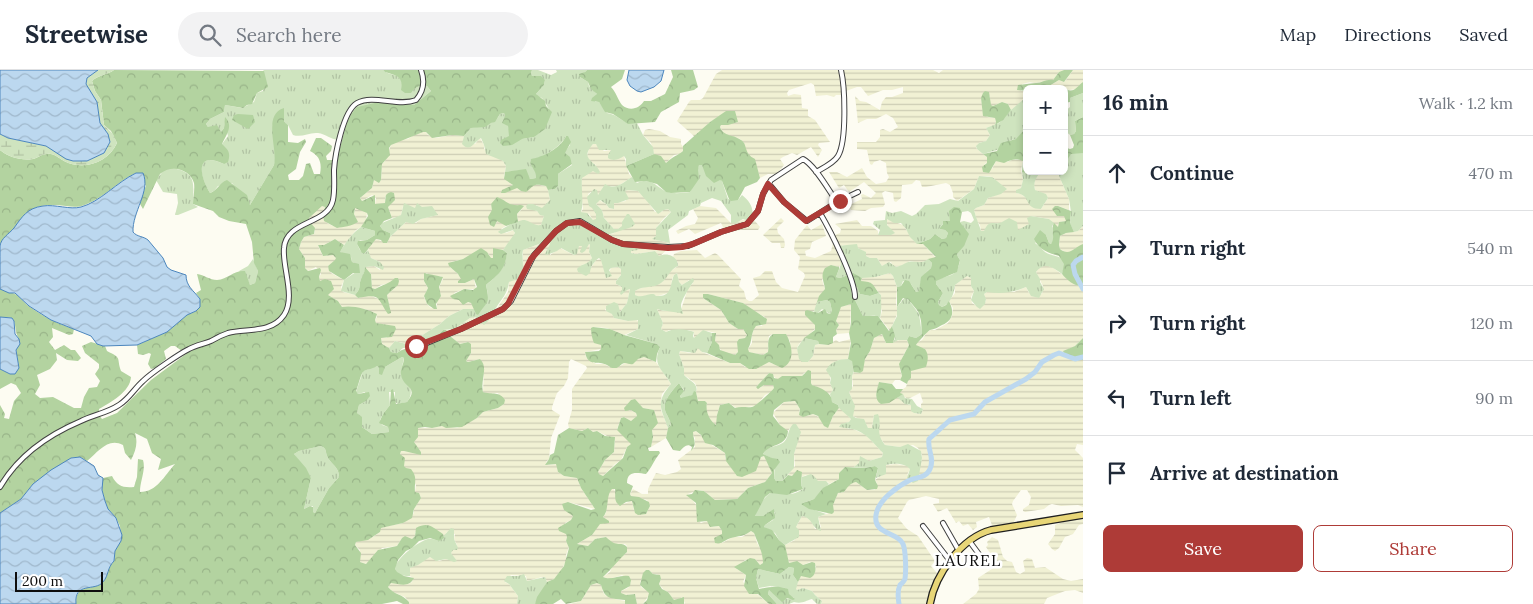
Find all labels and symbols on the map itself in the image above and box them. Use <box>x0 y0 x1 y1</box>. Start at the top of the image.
route end <box>829 190 852 213</box>
route start <box>405 335 428 358</box>
district label: LAUREL <box>935 550 1001 570</box>
scale bar <box>15 569 102 592</box>

